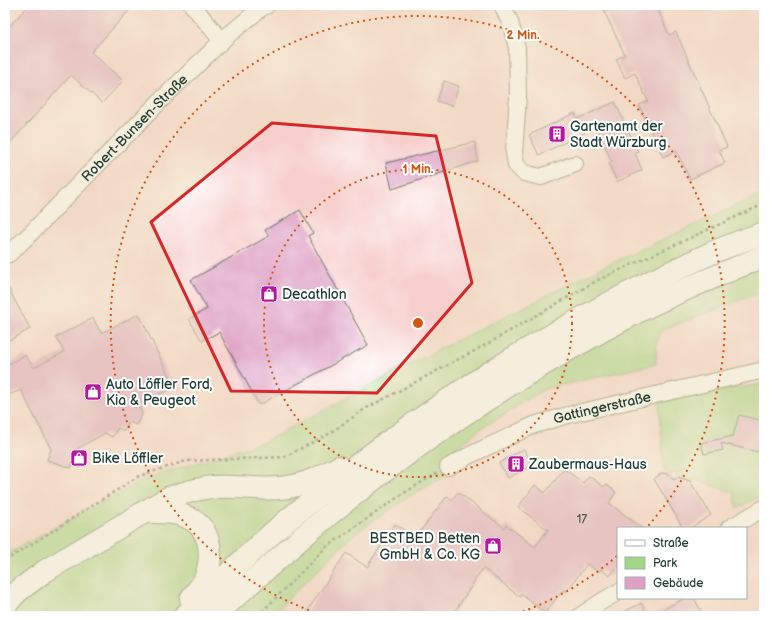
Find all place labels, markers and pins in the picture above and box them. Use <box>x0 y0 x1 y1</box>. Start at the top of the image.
place label: Gartenamt der Stadt Würzburg <box>570 118 666 151</box>
building icon: Gartenamt der Stadt Würzburg <box>547 124 567 144</box>
shop icon: Decathlon <box>259 284 279 304</box>
place label: Decathlon <box>282 286 347 303</box>
centre of rings <box>411 316 425 330</box>
place label: Auto Löffler Ford, Kia & Peugeot <box>106 376 212 409</box>
shop icon: Auto Löffler Ford, Kia & Peugeot <box>83 382 103 402</box>
shop icon: Bike Löffler <box>69 448 89 468</box>
place label: Bike Löffler <box>92 450 164 467</box>
building icon: Zaubermaus-Haus <box>506 454 526 474</box>
place label: Zaubermaus-Haus <box>528 456 647 473</box>
place label: BESTBED Betten GmbH & Co. KG <box>369 530 480 563</box>
shop icon: BESTBED Betten GmbH & Co. KG <box>483 536 503 556</box>

